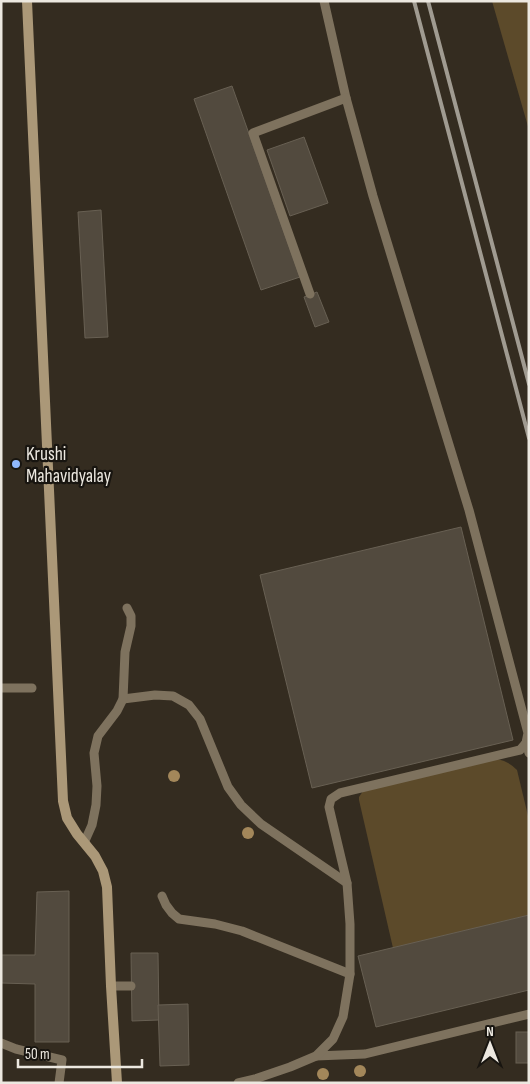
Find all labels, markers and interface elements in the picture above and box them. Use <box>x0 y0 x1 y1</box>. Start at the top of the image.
place label: Krushi Mahavidyalay <box>26 443 112 488</box>
marker: Krushi Mahavidyalay <box>10 458 22 470</box>
north arrow <box>465 1019 515 1069</box>
text: N <box>486 1023 494 1040</box>
scale bar <box>18 1036 141 1068</box>
text: 50 m <box>25 1045 50 1064</box>

